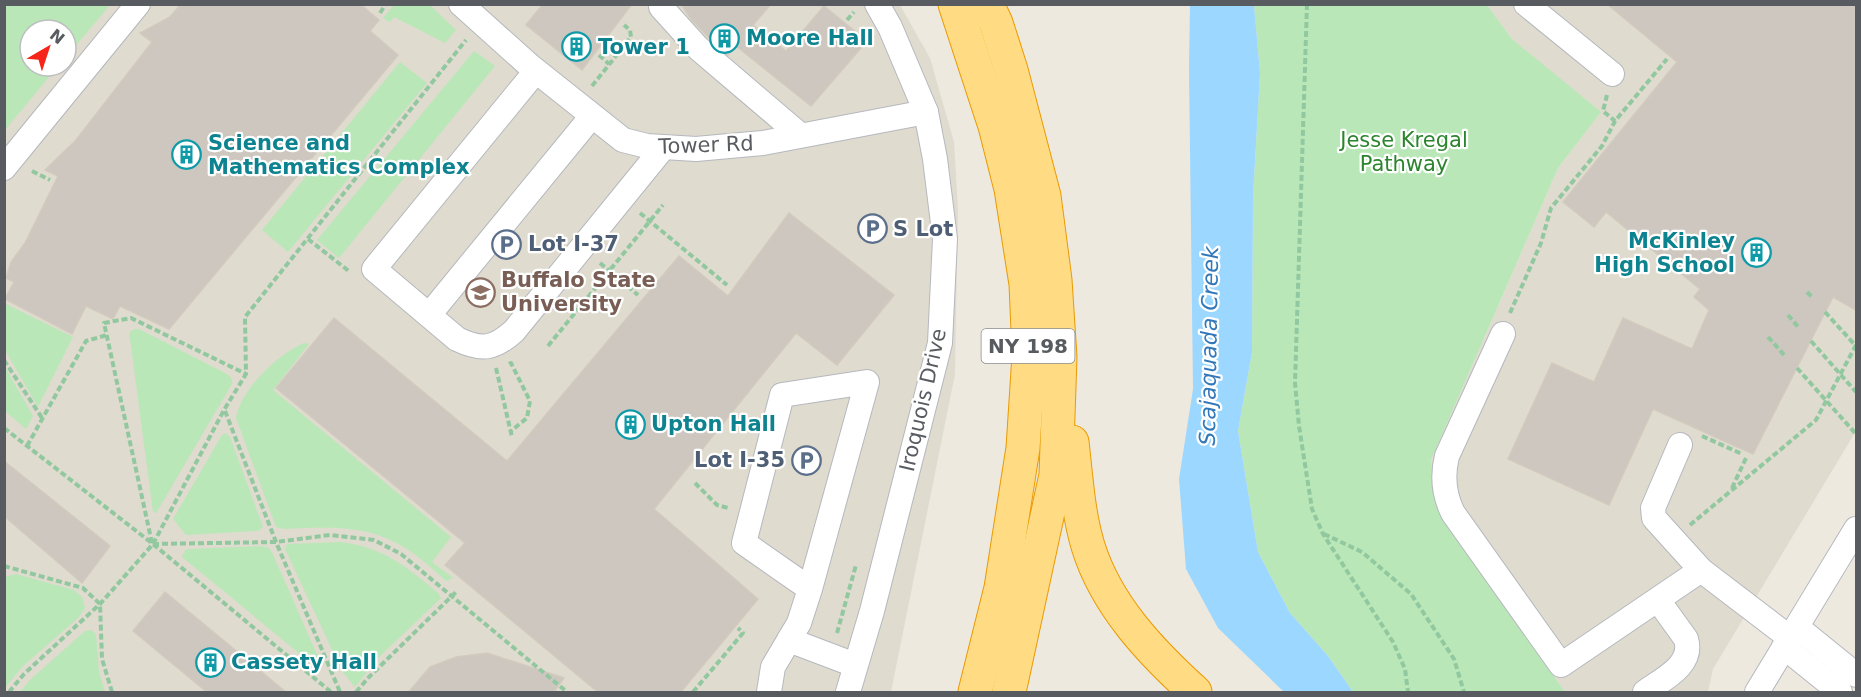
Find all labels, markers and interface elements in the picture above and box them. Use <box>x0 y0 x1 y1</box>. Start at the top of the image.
north arrow <box>18 18 78 78</box>
building icon: Moore Hall <box>709 22 741 54</box>
text: N <box>46 25 68 48</box>
place label: Moore Hall <box>746 26 874 50</box>
building icon: Tower 1 <box>561 31 593 63</box>
place label: Tower 1 <box>598 35 690 59</box>
park label: Jesse Kregal Pathway <box>1338 128 1468 176</box>
place label: Science and Mathematics Complex <box>208 131 470 179</box>
street label: Tower Rd <box>657 131 754 159</box>
building icon: Science and Mathematics Complex <box>171 139 203 171</box>
parking icon: S Lot <box>856 213 888 245</box>
place label: S Lot <box>893 217 953 241</box>
parking icon: Lot I-37 <box>491 228 523 260</box>
place label: McKinley High School <box>1594 229 1735 277</box>
place label: Lot I-37 <box>528 232 619 256</box>
building icon: McKinley High School <box>1740 237 1772 269</box>
water label: Scajaquada Creek <box>1195 245 1223 446</box>
place label: Buffalo State University <box>501 268 656 316</box>
school or university icon: Buffalo State University <box>464 276 496 308</box>
street label: Iroquois Drive <box>895 326 951 474</box>
road number: NY 198 <box>982 329 1074 363</box>
building icon: Upton Hall <box>614 408 646 440</box>
place label: Upton Hall <box>651 412 776 436</box>
parking icon: Lot I-35 <box>790 444 822 476</box>
place label: Lot I-35 <box>694 448 785 472</box>
building icon: Cassety Hall <box>194 646 226 678</box>
place label: Cassety Hall <box>231 650 377 674</box>

